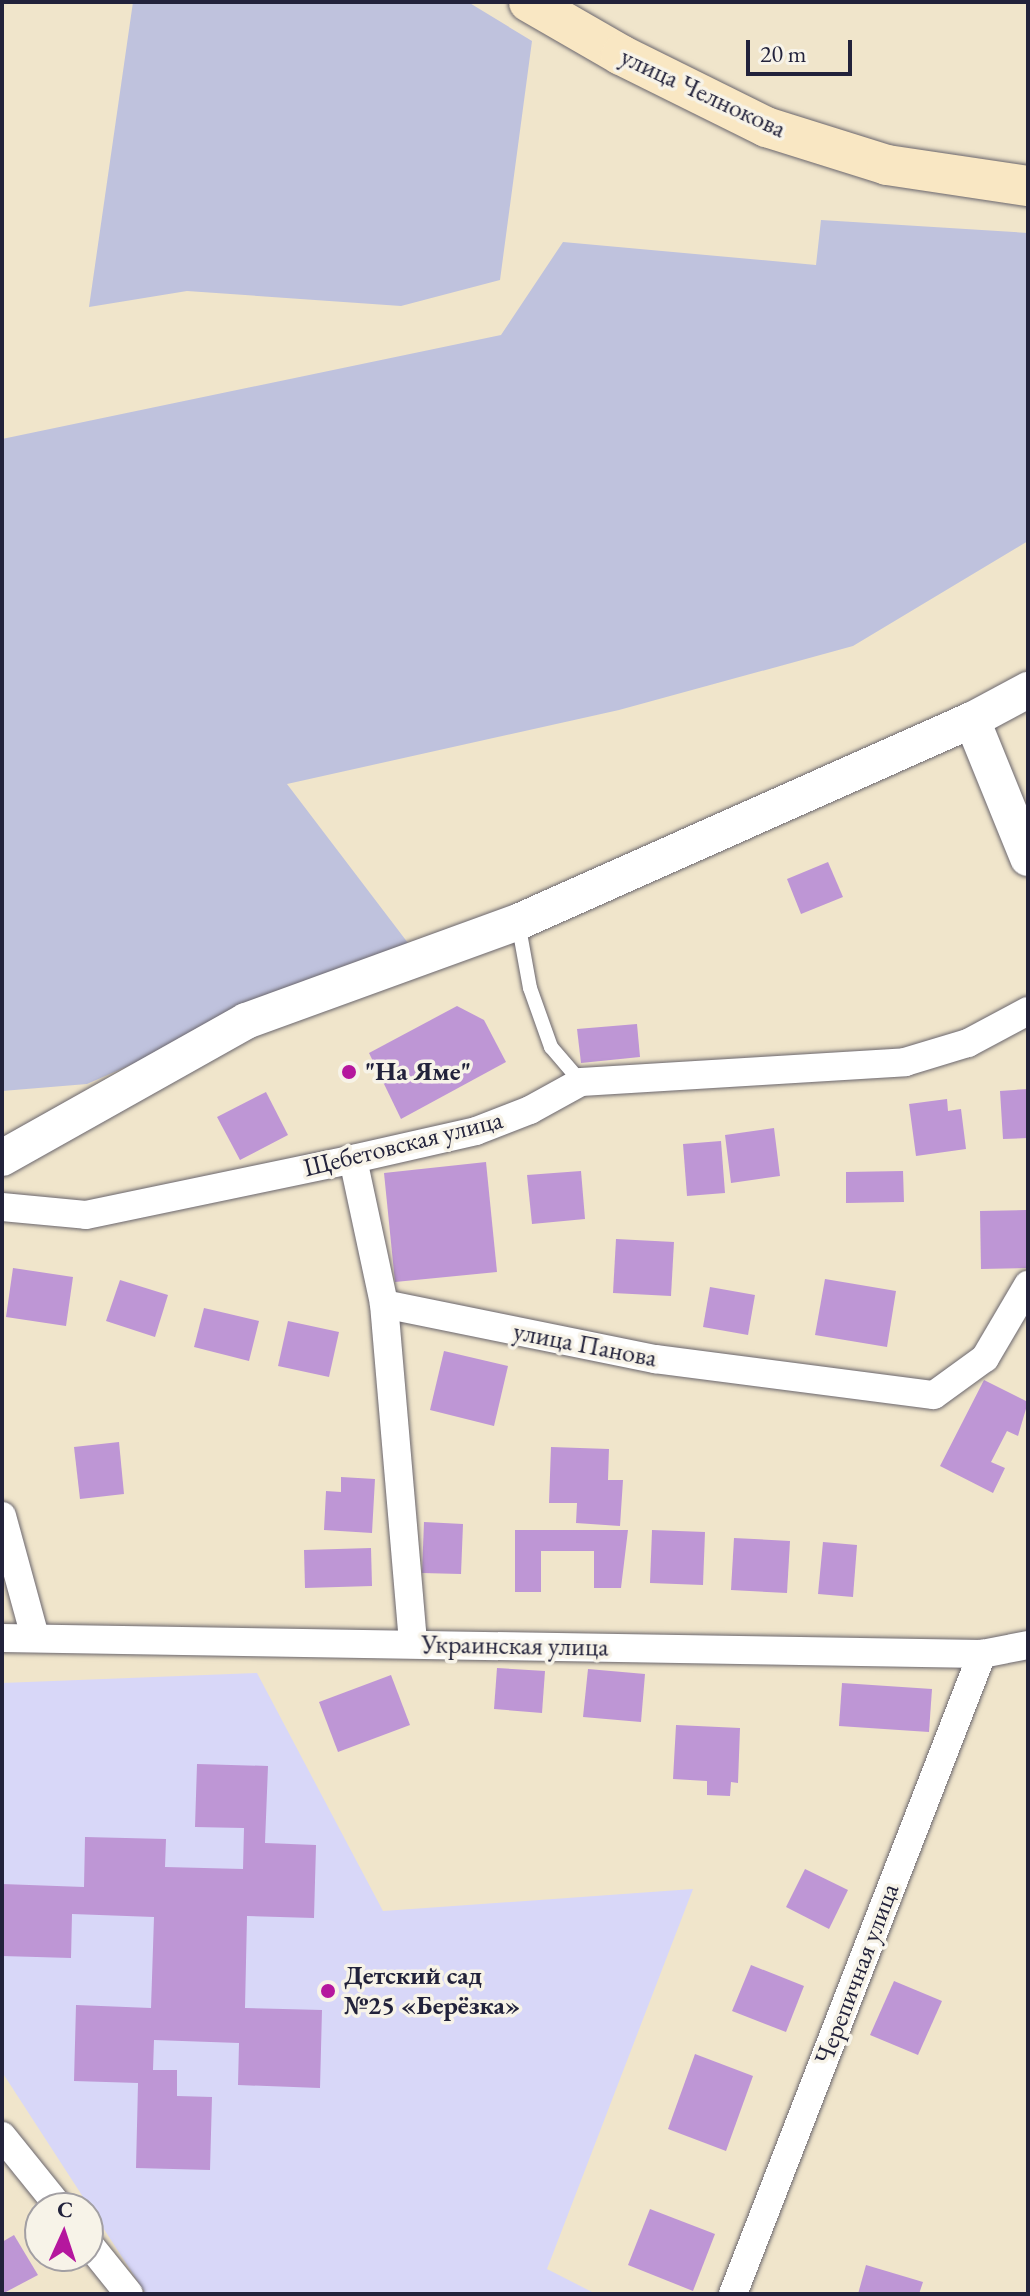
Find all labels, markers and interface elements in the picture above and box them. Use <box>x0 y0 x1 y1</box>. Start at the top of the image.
scale bar <box>750 24 856 74</box>
text: 20 m <box>760 38 807 69</box>
street label: улица Челнокова <box>615 41 791 145</box>
place label: "На Яме" <box>365 1056 471 1088</box>
marker: "На Яме" <box>340 1063 358 1081</box>
street label: Щебетовская улица <box>300 1104 506 1184</box>
street label: улица Панова <box>511 1316 659 1374</box>
street label: Украинская улица <box>421 1629 609 1663</box>
street label: Черепичная улица <box>808 1879 906 2069</box>
place label: Детский сад №25 «Берёзка» <box>344 1960 520 2022</box>
marker: Детский сад №25 «Берёзка» <box>319 1982 337 2000</box>
north arrow <box>24 2192 104 2272</box>
text: С <box>57 2195 74 2224</box>

